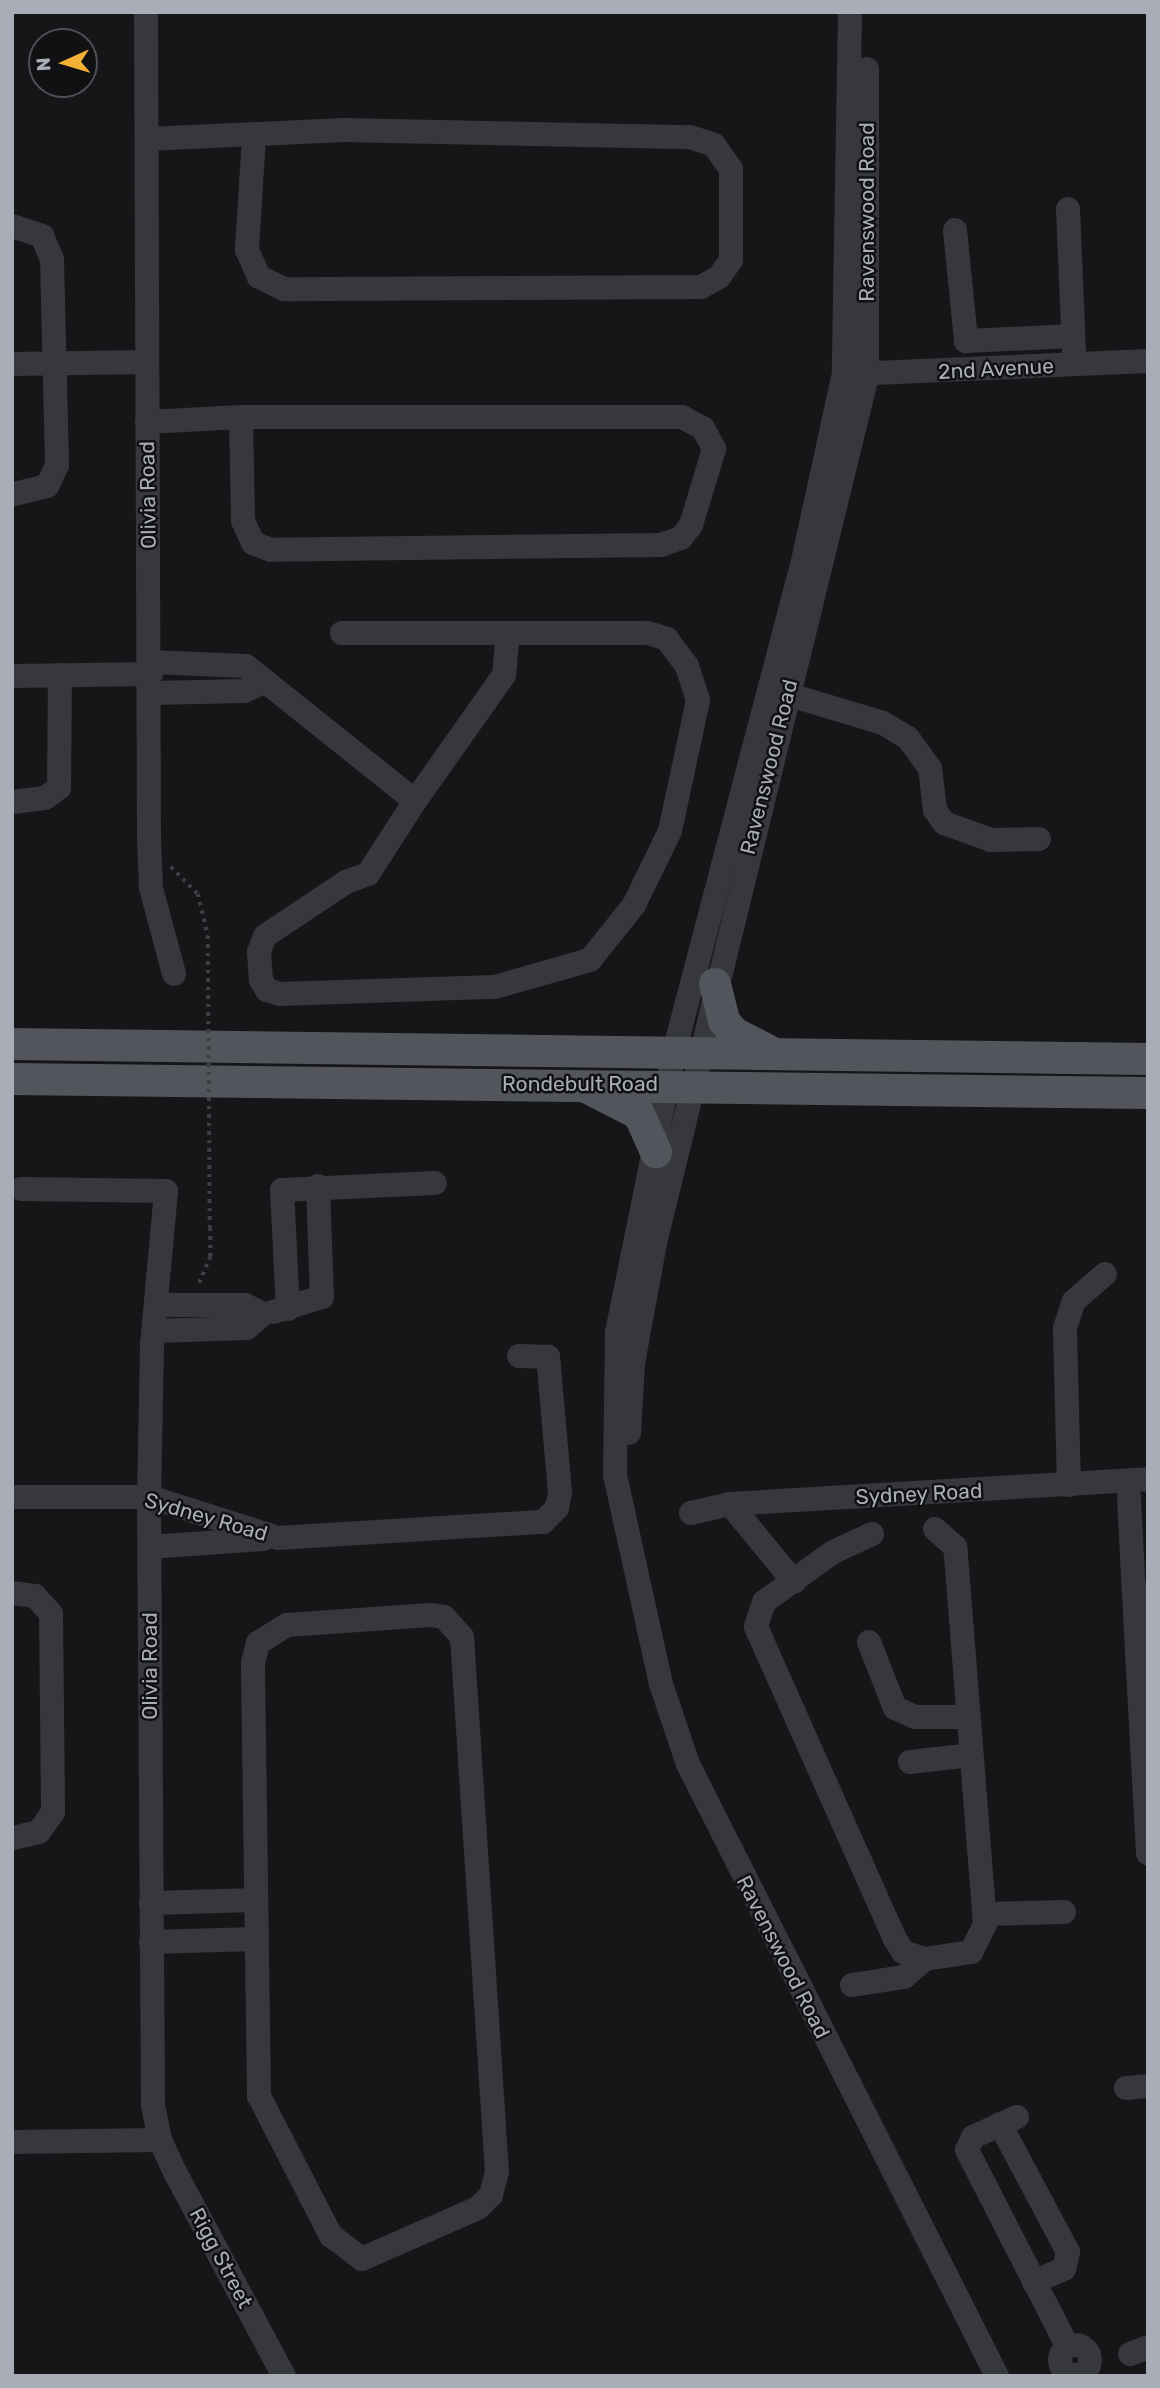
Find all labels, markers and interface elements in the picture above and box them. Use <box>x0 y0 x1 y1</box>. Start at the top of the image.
north arrow <box>28 28 98 98</box>
text: N <box>32 57 55 72</box>
street label: Ravenswood Road <box>854 122 880 302</box>
street label: 2nd Avenue <box>937 353 1055 385</box>
street label: Olivia Road <box>134 441 162 549</box>
street label: Ravenswood Road <box>735 677 803 857</box>
street label: Rondebult Road <box>502 1071 658 1097</box>
street label: Sydney Road <box>855 1478 983 1510</box>
street label: Sydney Road <box>141 1487 271 1547</box>
street label: Olivia Road <box>137 1612 163 1720</box>
street label: Ravenswood Road <box>731 1871 835 2043</box>
street label: Rigg Street <box>184 2204 258 2312</box>

